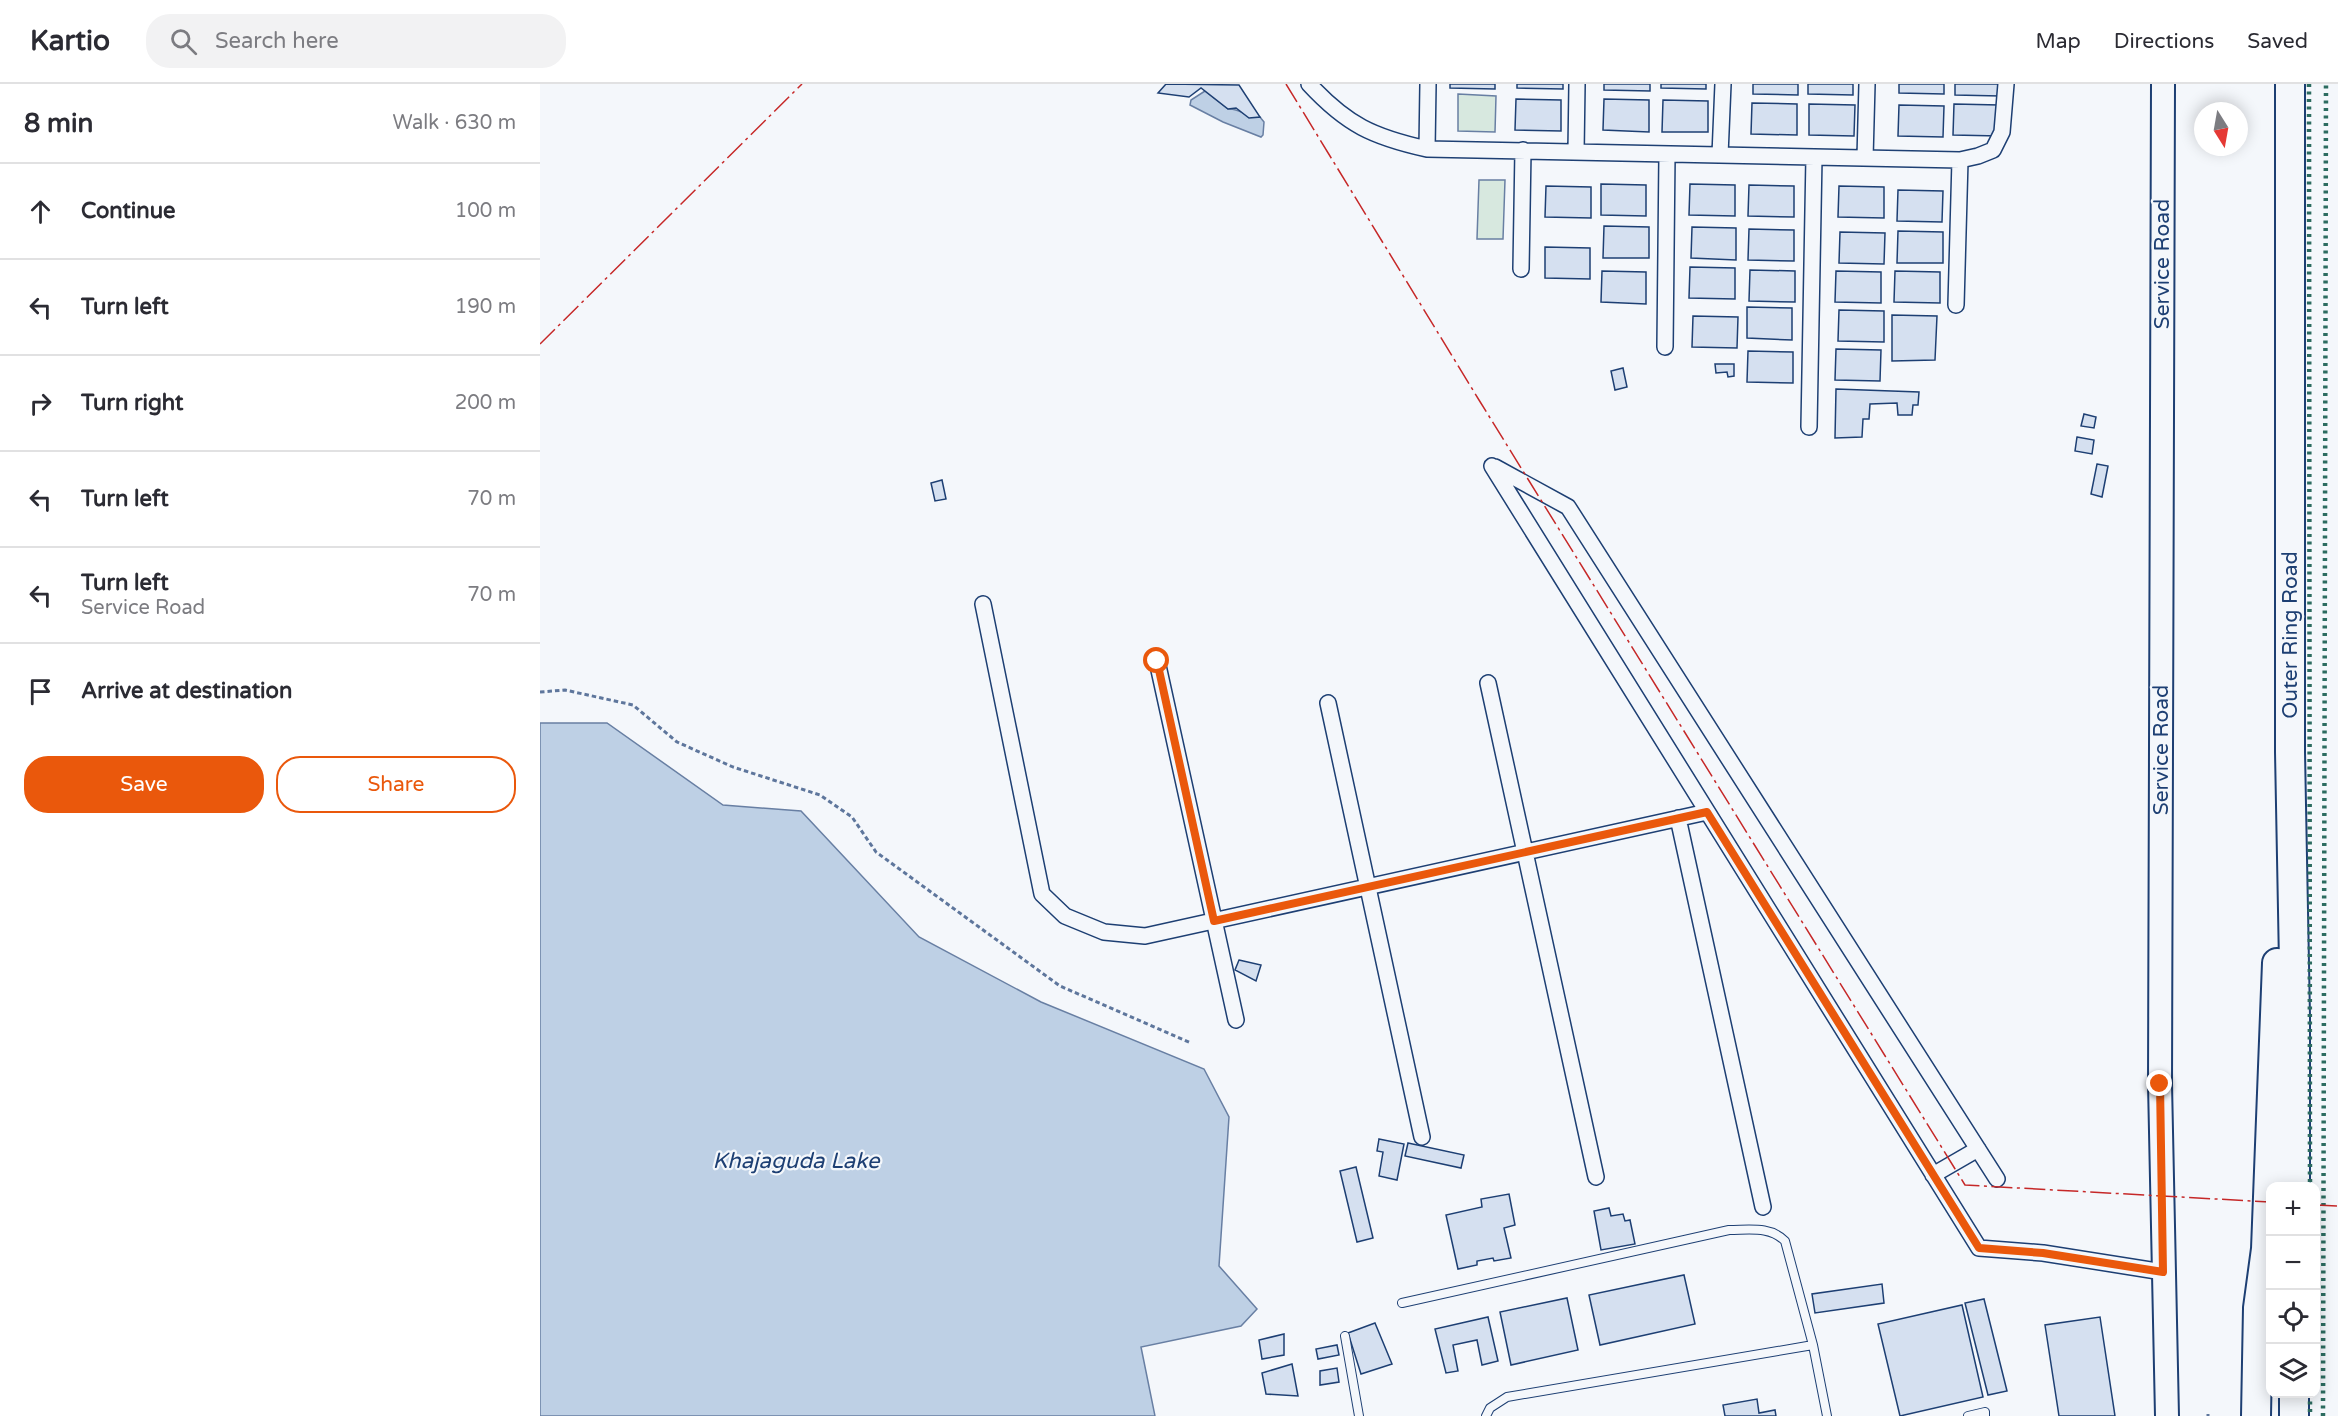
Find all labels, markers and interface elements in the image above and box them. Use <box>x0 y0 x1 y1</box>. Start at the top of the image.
search box <box>146 14 566 68</box>
text: Kartio <box>30 24 110 58</box>
icon: search <box>167 25 200 58</box>
text: Search here <box>215 28 339 54</box>
text: Map <box>2035 29 2081 54</box>
text: Directions <box>2114 29 2214 54</box>
text: Saved <box>2247 29 2308 54</box>
north arrow <box>2194 102 2248 156</box>
text: 8 min <box>24 108 93 139</box>
text: Walk · 630 m <box>393 111 516 135</box>
icon: ahead <box>24 195 57 228</box>
text: Continue <box>81 198 176 224</box>
text: 100 m <box>455 199 516 223</box>
street label: Service Road <box>2150 199 2175 329</box>
icon: left <box>24 291 57 324</box>
text: Turn left <box>81 294 169 320</box>
text: 190 m <box>455 295 516 319</box>
icon: right <box>24 387 57 420</box>
text: Turn right <box>81 390 183 416</box>
text: 200 m <box>455 391 516 415</box>
icon: left <box>24 483 57 516</box>
text: Turn left <box>81 486 169 512</box>
text: 70 m <box>467 487 516 511</box>
street label: Outer Ring Road <box>2278 551 2303 719</box>
text: Turn left <box>81 570 169 596</box>
icon: left <box>24 579 57 612</box>
text: 70 m <box>467 583 516 607</box>
text: Service Road <box>81 596 205 620</box>
route start <box>1143 647 1169 673</box>
icon: arrive <box>24 675 57 708</box>
text: Arrive at destination <box>81 678 292 704</box>
street label: Service Road <box>2149 685 2174 815</box>
button: Save <box>24 756 264 813</box>
button: Share <box>276 756 516 813</box>
route end <box>2146 1070 2172 1096</box>
water label: Khajaguda Lake <box>713 1148 881 1174</box>
map controls <box>2266 1182 2320 1398</box>
button: + <box>2266 1182 2320 1236</box>
button: − <box>2266 1236 2320 1290</box>
button: locate <box>2266 1290 2320 1344</box>
button: layers <box>2266 1344 2320 1398</box>

